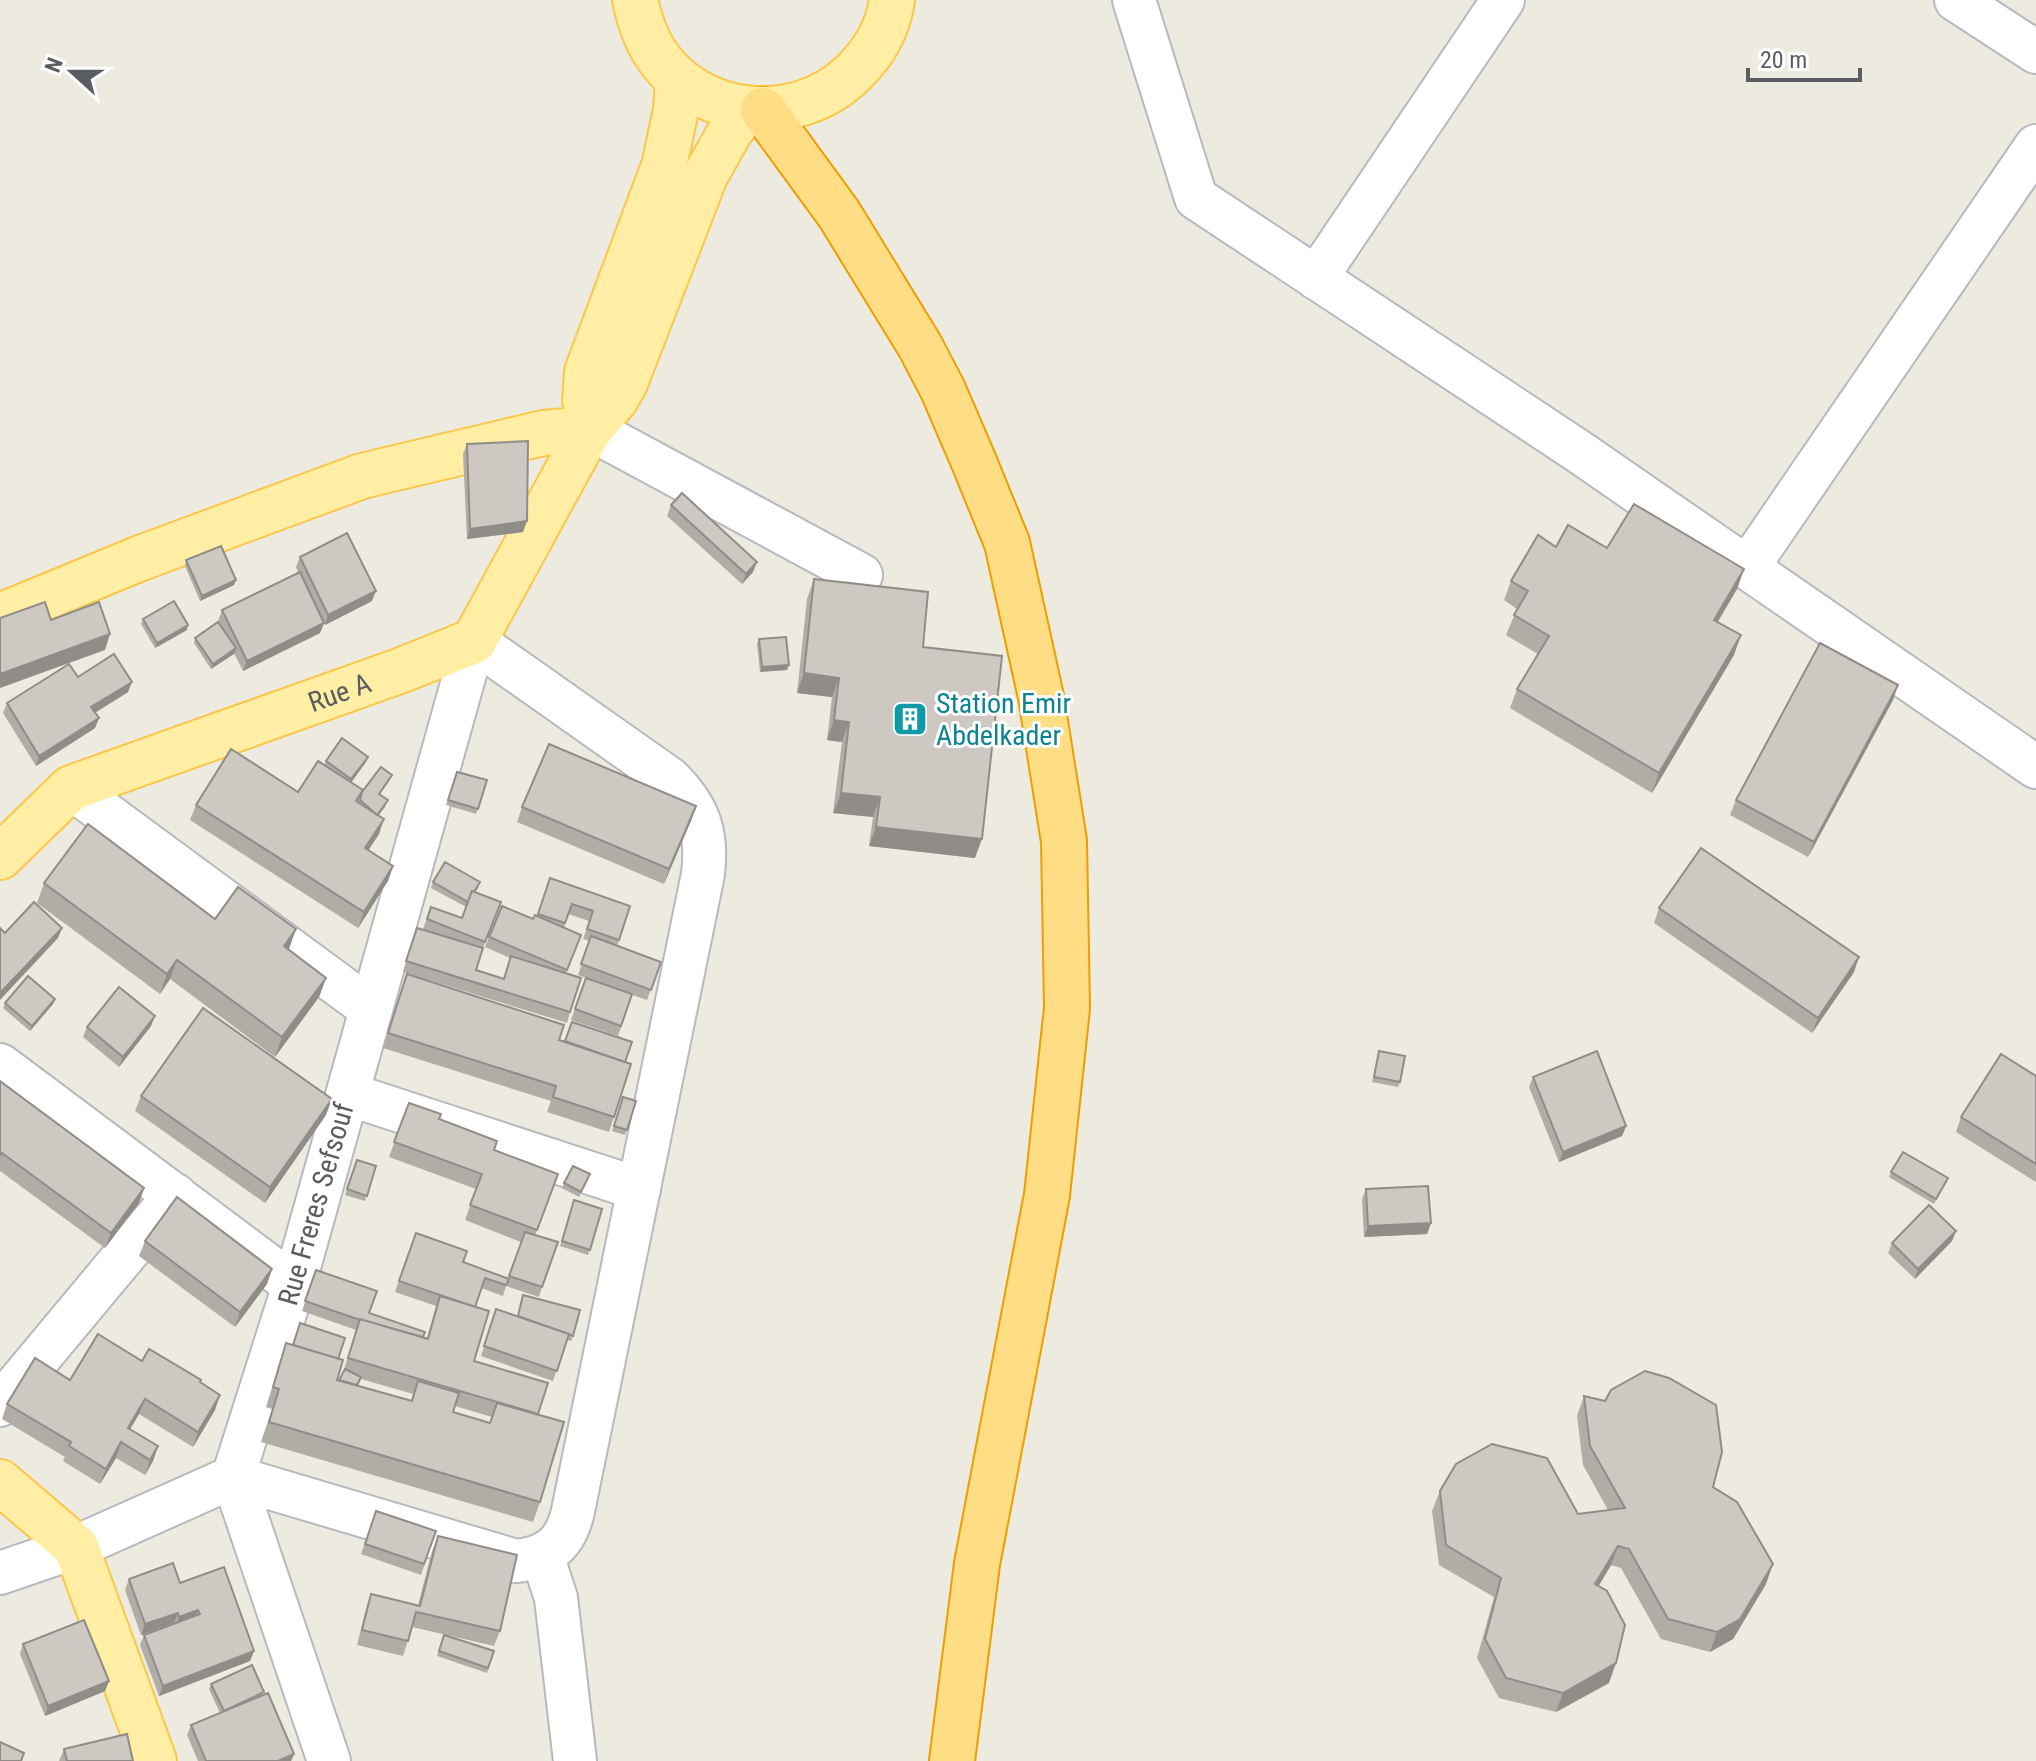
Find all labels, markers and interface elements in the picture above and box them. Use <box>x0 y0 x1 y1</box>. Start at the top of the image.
north arrow <box>32 32 112 112</box>
scale bar <box>1748 32 1860 82</box>
text: 20 m <box>1760 46 1807 74</box>
text: N <box>40 54 68 76</box>
street label: Rue A <box>304 666 375 719</box>
place label: Station Emir Abdelkader <box>936 687 1071 752</box>
building icon: Station Emir Abdelkader <box>891 700 929 738</box>
street label: Rue Freres Sefsouf <box>271 1099 361 1309</box>

